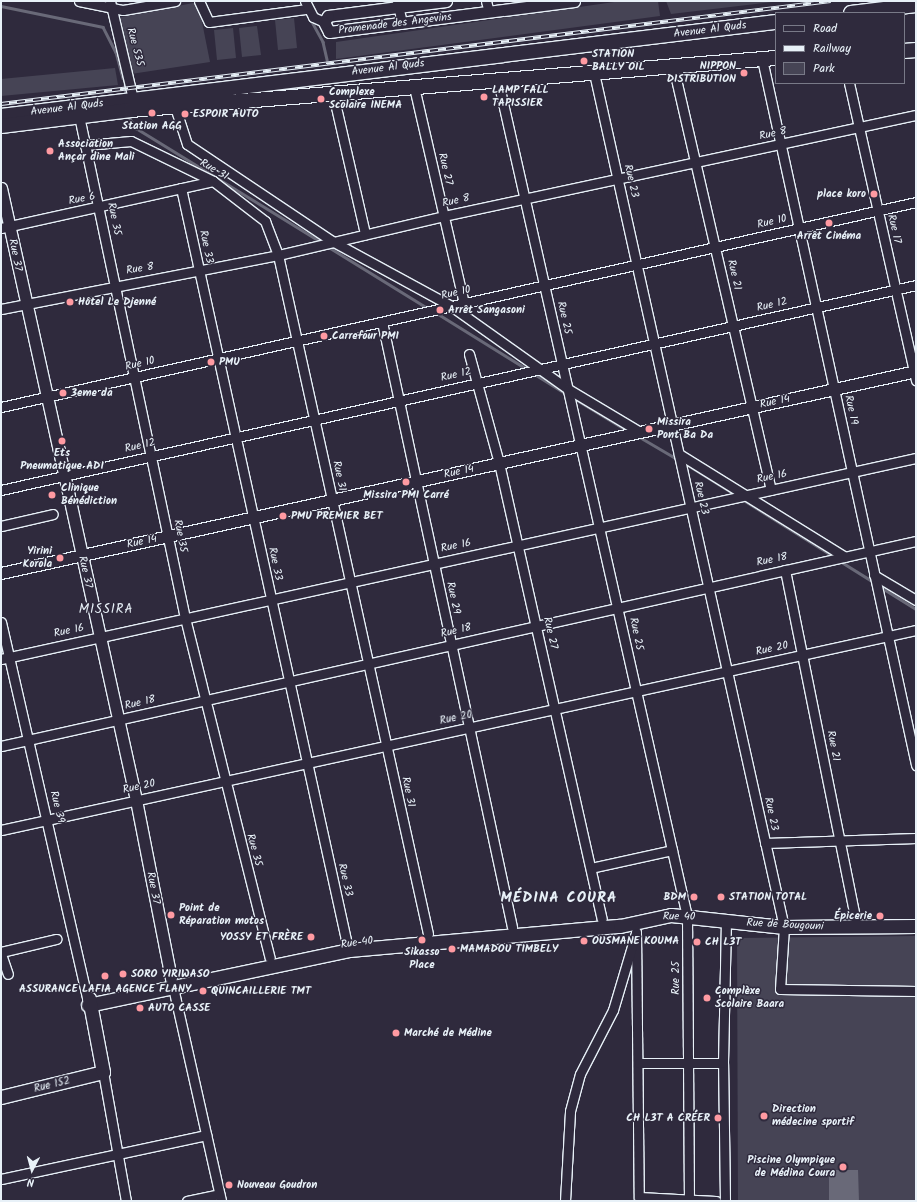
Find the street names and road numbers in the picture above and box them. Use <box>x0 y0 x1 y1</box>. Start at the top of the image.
street label: Promenade des Angevins <box>337 10 453 38</box>
street label: Avenue Al Quds <box>673 19 747 41</box>
street label: Rue 535 <box>124 26 146 68</box>
street label: Avenue Al Quds <box>351 57 425 79</box>
street label: Avenue Al Quds <box>30 97 104 119</box>
street label: Rue 8 <box>758 125 788 143</box>
street label: Rue 27 <box>435 152 455 186</box>
street label: Rue 31 <box>197 157 231 183</box>
street label: Rue 23 <box>621 163 641 199</box>
street label: Rue 6 <box>67 190 97 208</box>
street label: Rue 8 <box>441 192 471 210</box>
street label: Rue 35 <box>104 201 124 237</box>
street label: Rue 10 <box>756 212 788 232</box>
street label: Rue 17 <box>884 213 904 245</box>
street label: Rue 33 <box>196 229 216 265</box>
street label: Rue 37 <box>5 238 25 272</box>
street label: Rue 21 <box>724 258 744 292</box>
street label: Rue 8 <box>125 260 155 278</box>
street label: Rue 10 <box>440 283 472 303</box>
street label: Rue 12 <box>755 295 789 315</box>
street label: Rue 25 <box>554 300 574 336</box>
street label: Rue 10 <box>124 354 156 374</box>
street label: Rue 12 <box>439 365 473 385</box>
street label: Rue 14 <box>759 392 791 412</box>
street label: Rue 19 <box>841 394 861 426</box>
street label: Rue 12 <box>123 436 157 456</box>
street label: Rue 31 <box>329 460 349 492</box>
street label: Rue 14 <box>443 462 475 482</box>
street label: Rue 16 <box>756 467 788 487</box>
street label: Rue 23 <box>691 480 711 516</box>
street label: Rue 35 <box>170 518 190 554</box>
street label: Rue 14 <box>126 532 158 552</box>
street label: Rue 16 <box>440 536 472 556</box>
street label: Rue 33 <box>265 546 285 582</box>
street label: Rue 18 <box>755 550 789 570</box>
street label: Rue 37 <box>75 555 95 589</box>
street label: Rue 29 <box>443 581 463 615</box>
street label: Rue 27 <box>540 616 560 650</box>
street label: Rue 25 <box>626 616 646 652</box>
street label: Rue 16 <box>53 621 85 641</box>
street label: Rue 18 <box>439 621 473 641</box>
street label: Rue 20 <box>755 639 789 659</box>
street label: Rue 18 <box>123 693 157 713</box>
street label: Rue 20 <box>439 708 473 728</box>
street label: Rue 21 <box>824 730 842 762</box>
street label: Rue 31 <box>398 776 418 808</box>
street label: Rue 20 <box>122 777 156 797</box>
street label: Rue 39 <box>47 790 67 824</box>
street label: Rue 23 <box>761 796 781 832</box>
street label: Rue 35 <box>243 832 265 868</box>
street label: Rue 33 <box>335 862 355 898</box>
street label: Rue 37 <box>143 871 163 905</box>
street label: Rue 40 <box>663 910 695 924</box>
street label: Rue de Bougouni <box>746 916 824 934</box>
street label: Rue 40 <box>340 934 374 952</box>
street label: Rue 25 <box>669 961 683 995</box>
street label: Rue 152 <box>33 1074 71 1096</box>

